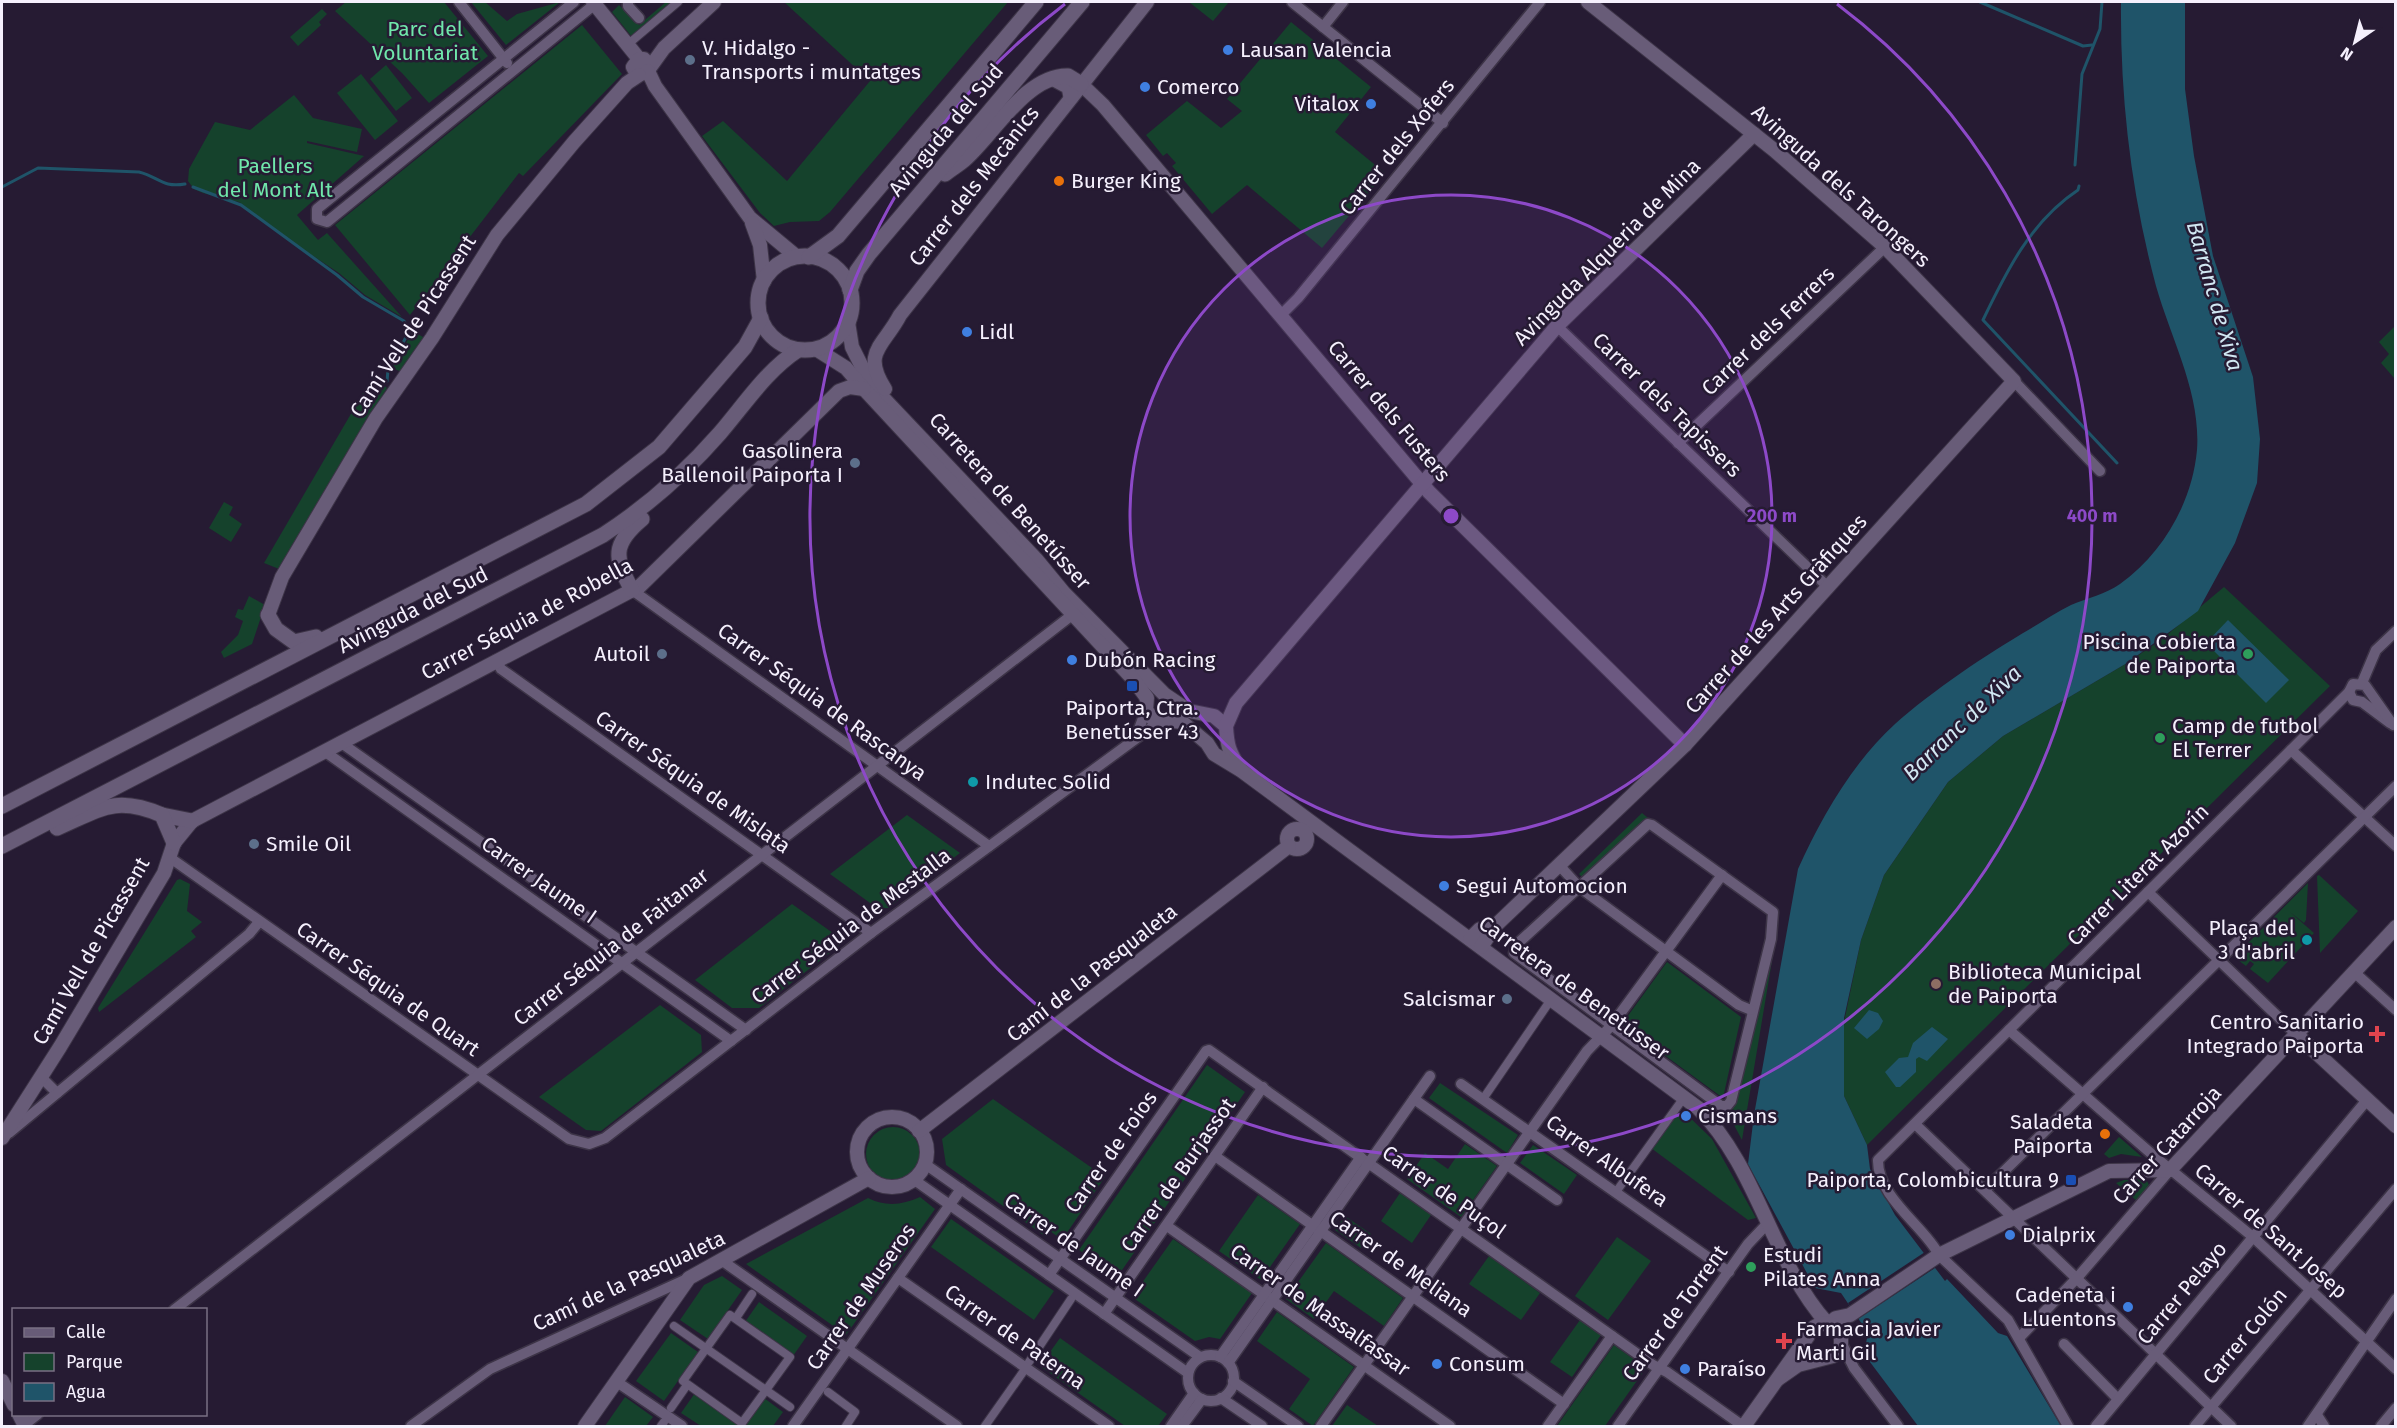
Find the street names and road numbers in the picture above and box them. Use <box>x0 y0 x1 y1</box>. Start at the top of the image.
street label: Avinguda del Sud <box>883 58 1009 202</box>
street label: Carrer dels Xofers <box>1334 73 1460 221</box>
street label: Avinguda dels Tarongers <box>1746 99 1936 273</box>
street label: Carrer dels Mecànics <box>903 101 1045 271</box>
street label: Avinguda Alqueria de Mina <box>1508 153 1706 351</box>
street label: Camí Vell de Picassent <box>344 230 482 422</box>
street label: Carrer dels Ferrers <box>1696 261 1840 401</box>
street label: Carrer dels Tapissers <box>1587 327 1747 483</box>
street label: Carrer dels Fusters <box>1322 335 1456 487</box>
street label: Carretera de Benetússer <box>924 407 1096 595</box>
street label: Carrer de les Arts Gràfiques <box>1680 509 1873 719</box>
street label: Carrer Séquia de Robella <box>417 552 637 686</box>
street label: Avinguda del Sud <box>334 561 492 659</box>
street label: Carrer Séquia de Rascanya <box>712 617 932 787</box>
street label: Carrer Séquia de Mislata <box>590 705 796 859</box>
street label: Carrer Literat Azorín <box>2061 798 2215 952</box>
street label: Carrer Jaume I <box>476 831 602 929</box>
street label: Carrer Séquia de Mestalla <box>746 842 956 1010</box>
street label: Camí Vell de Picassent <box>27 852 156 1049</box>
street label: Carrer Séquia de Faitanar <box>508 863 714 1031</box>
street label: Camí de la Pasqualeta <box>1001 898 1183 1048</box>
street label: Carretera de Benetússer <box>1474 910 1674 1066</box>
street label: Carrer Séquia de Quart <box>291 916 485 1062</box>
street label: Carrer Catarroja <box>2107 1080 2227 1210</box>
street label: Carrer de Foios <box>1059 1086 1163 1218</box>
street label: Carrer de Burjassot <box>1115 1092 1241 1257</box>
street label: Carrer Albufera <box>1541 1109 1673 1213</box>
street label: Carrer de Puçol <box>1377 1140 1511 1244</box>
street label: Carrer de Sant Josep <box>2189 1158 2353 1304</box>
street label: Carrer de Jaume I <box>999 1187 1149 1303</box>
street label: Carrer de Meliana <box>1325 1205 1477 1323</box>
street label: Carrer de Museros <box>801 1219 921 1375</box>
street label: Camí de la Pasqualeta <box>529 1225 729 1337</box>
street label: Carrer Pelayo <box>2131 1236 2233 1350</box>
street label: Carrer de Massalfassar <box>1225 1238 1415 1382</box>
street label: Carrer de Torrent <box>1617 1239 1733 1386</box>
street label: Carrer de Paterna <box>939 1279 1091 1395</box>
street label: Carrer Colón <box>2197 1282 2293 1390</box>

